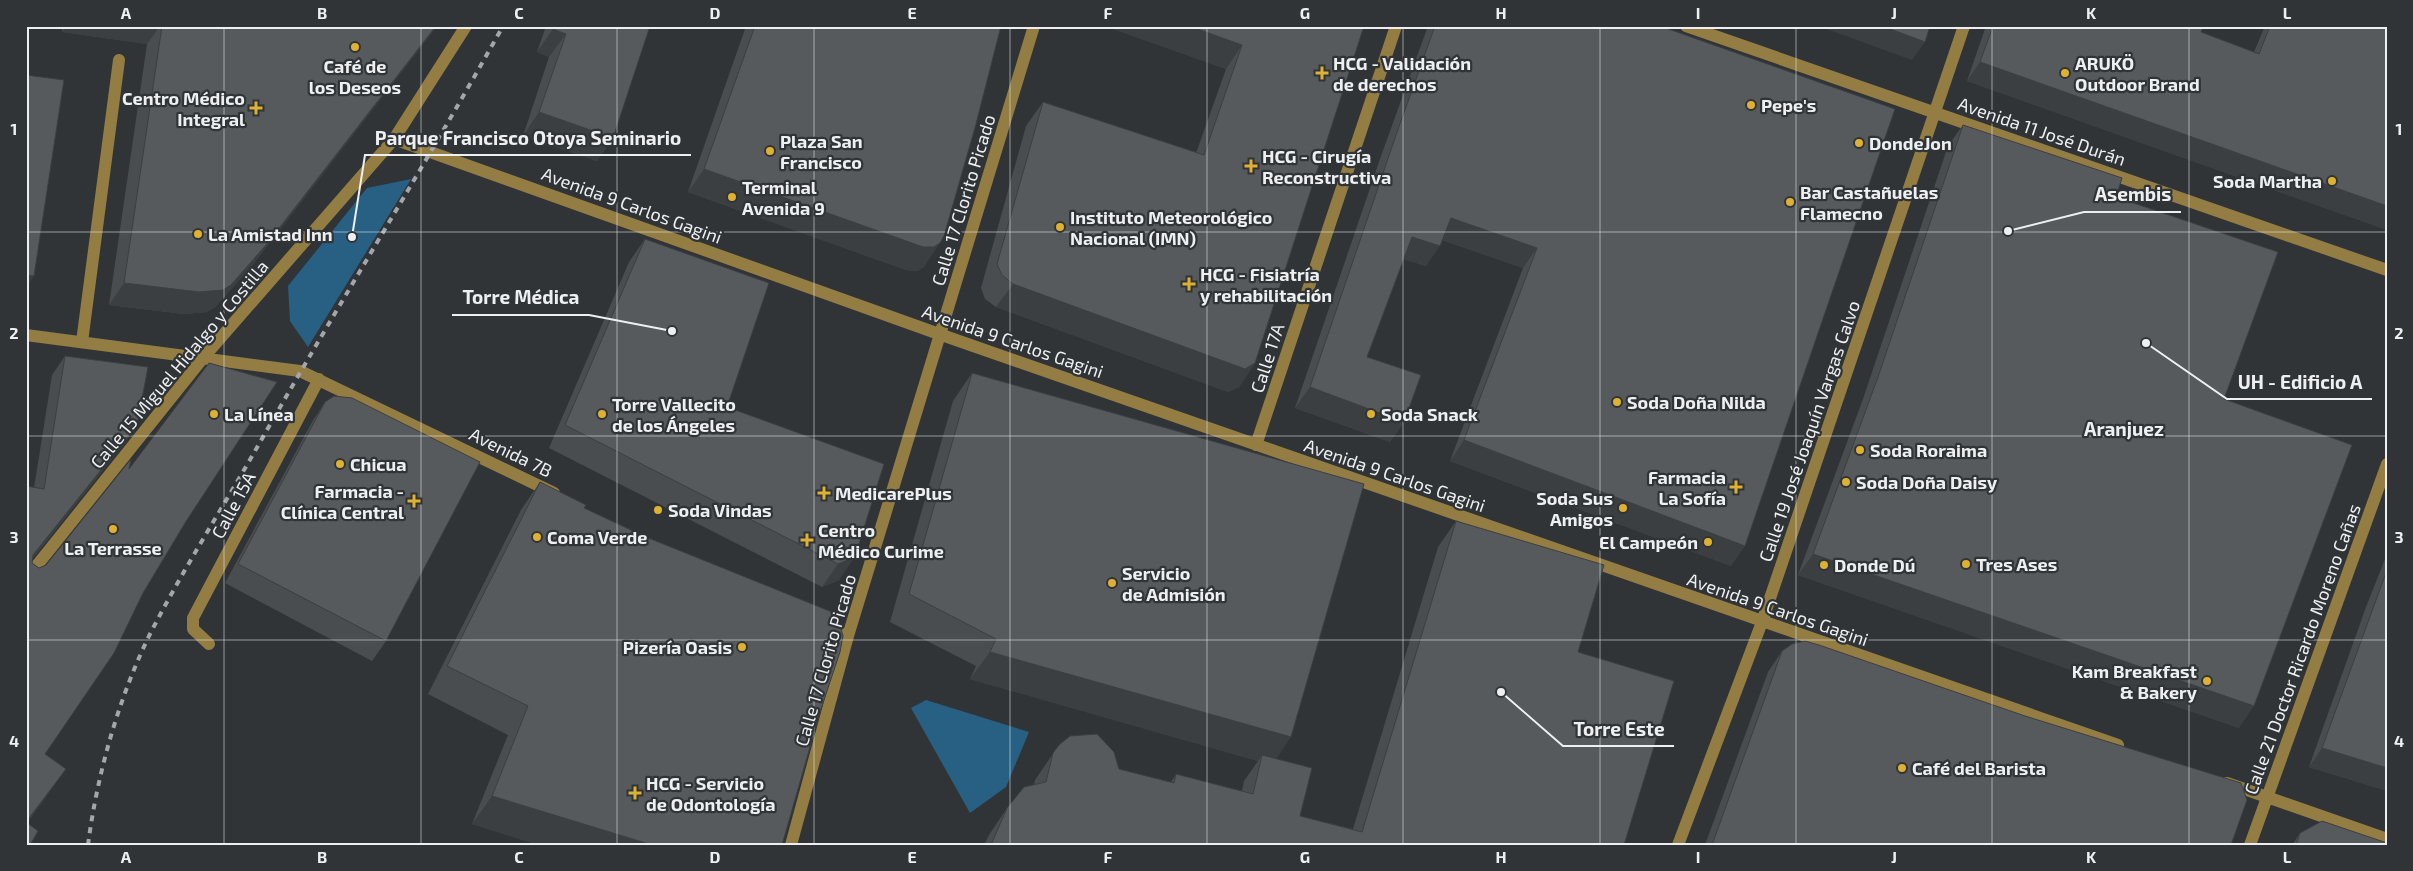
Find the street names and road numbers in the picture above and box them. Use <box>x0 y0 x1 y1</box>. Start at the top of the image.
street label: Avenida 11 José Durán <box>1955 92 2129 170</box>
street label: Calle 17 Clorito Picado <box>926 112 1000 288</box>
street label: Avenida 9 Carlos Gagini <box>539 162 725 248</box>
street label: Calle 15 Miguel Hidalgo y Costilla <box>85 255 273 473</box>
street label: Calle 19 José Joaquín Vargas Calvo <box>1754 297 1864 565</box>
street label: Avenida 9 Carlos Gagini <box>920 300 1106 382</box>
street label: Calle 17A <box>1245 320 1289 395</box>
street label: Avenida 7B <box>466 423 556 481</box>
street label: Avenida 9 Carlos Gagini <box>1302 434 1488 516</box>
street label: Calle 15A <box>206 467 260 542</box>
street label: Calle 21 Doctor Ricardo Moreno Cañas <box>2239 501 2365 797</box>
street label: Avenida 9 Carlos Gagini <box>1685 568 1871 650</box>
street label: Calle 17 Clorito Picado <box>790 571 860 749</box>

